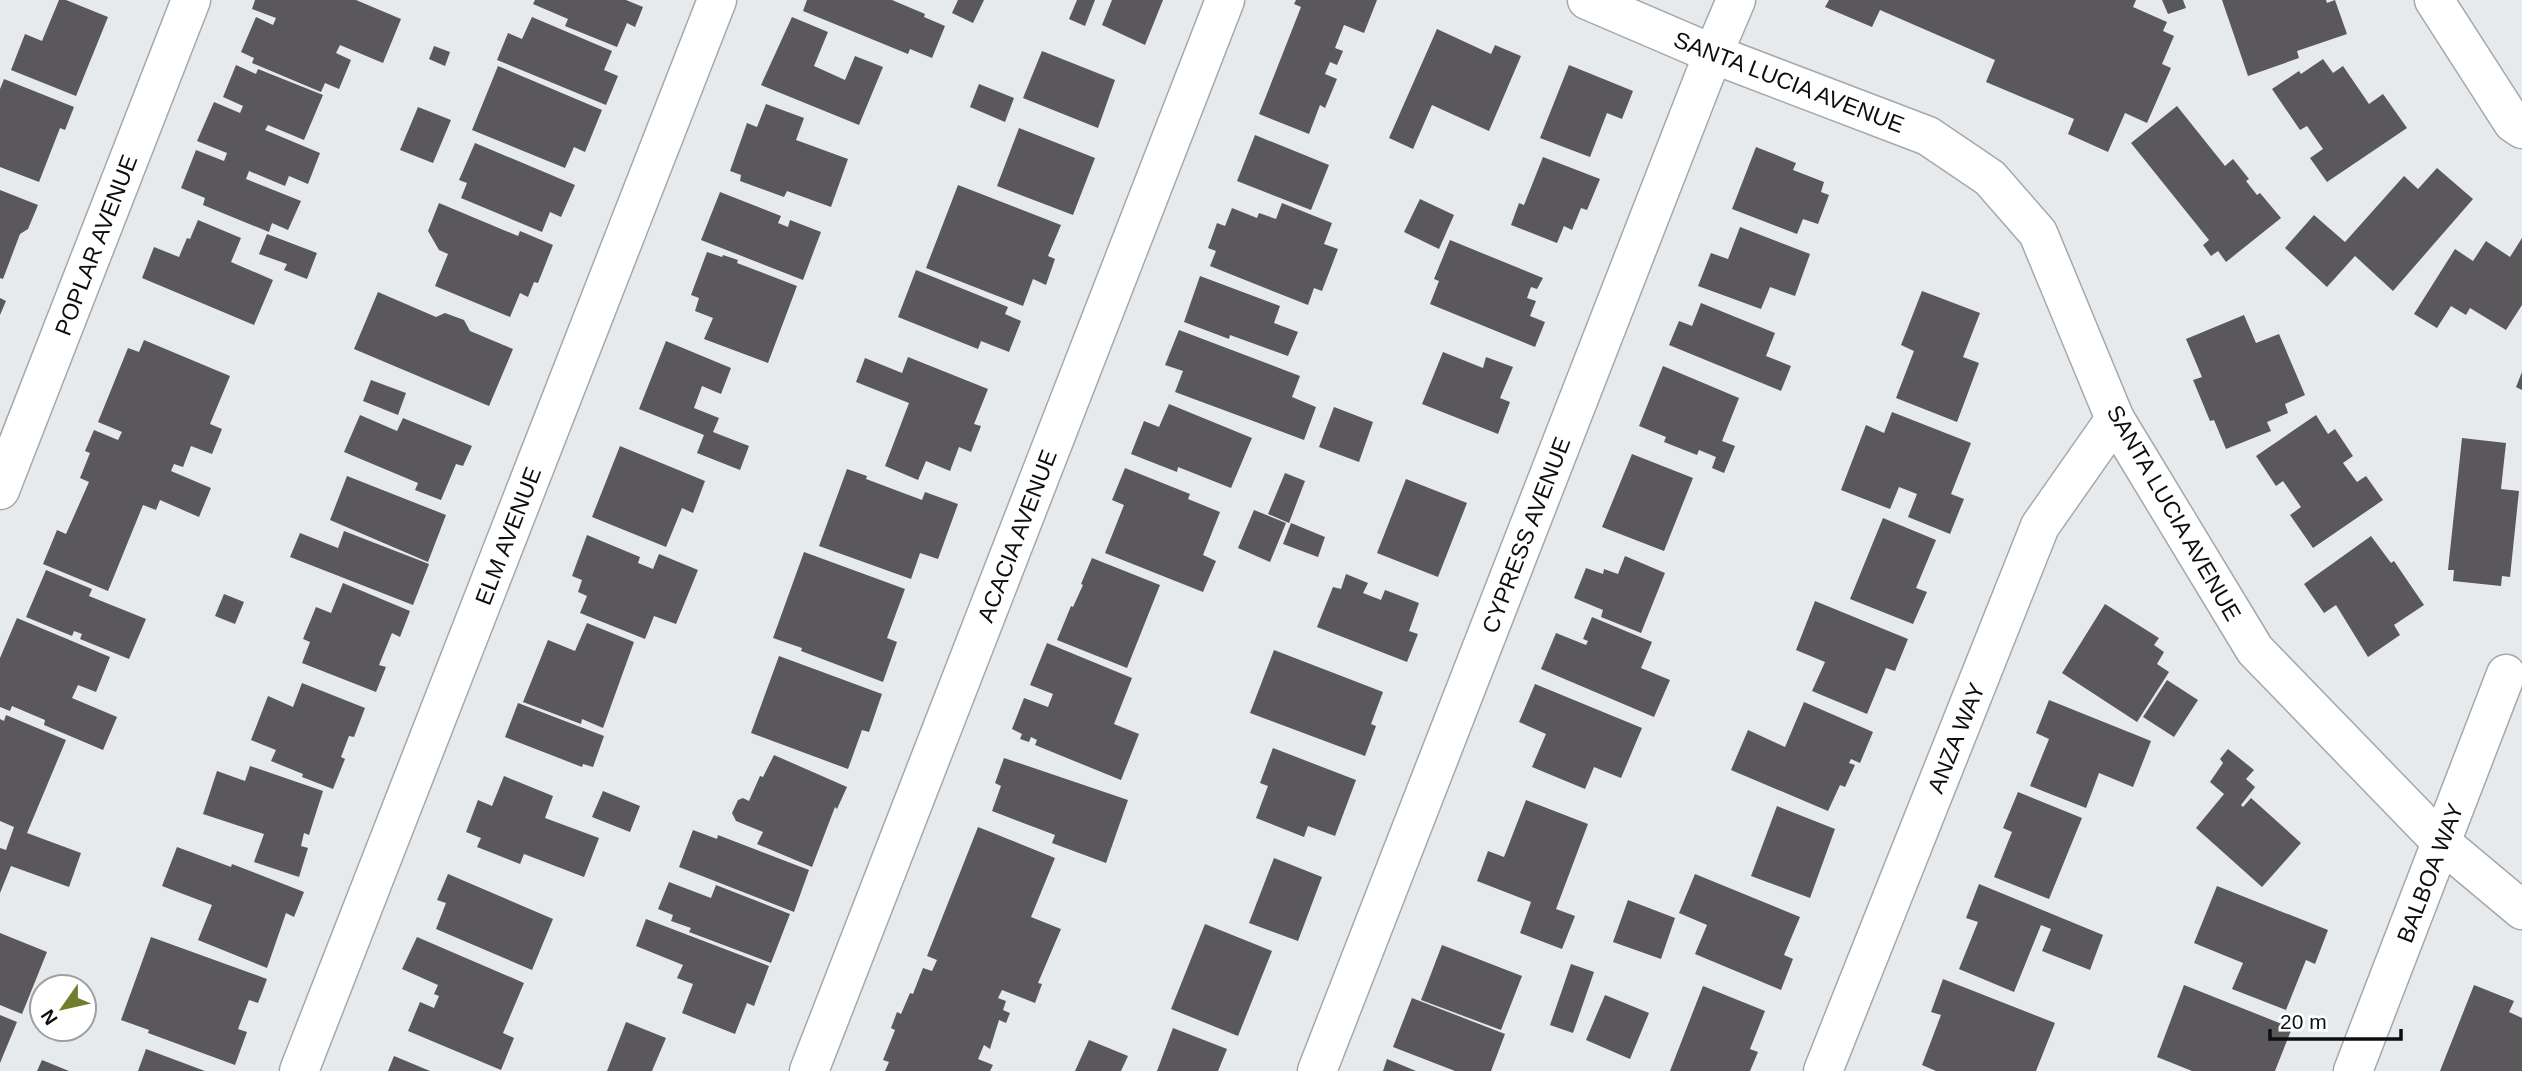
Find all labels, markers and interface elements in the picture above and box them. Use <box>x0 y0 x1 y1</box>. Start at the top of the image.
street label: SANTA LUCIA AVENUE <box>1670 26 1908 138</box>
street label: POPLAR AVENUE <box>50 151 142 339</box>
street label: SANTA LUCIA AVENUE <box>2102 401 2246 625</box>
street label: CYPRESS AVENUE <box>1477 433 1575 637</box>
street label: ACACIA AVENUE <box>972 446 1062 626</box>
street label: ELM AVENUE <box>470 464 546 608</box>
street label: ANZA WAY <box>1922 679 1990 797</box>
street label: BALBOA WAY <box>2392 800 2468 946</box>
north arrow <box>28 973 98 1043</box>
scale bar <box>2270 998 2401 1042</box>
text: N <box>37 1006 62 1029</box>
text: 20 m <box>2280 1010 2327 1033</box>

